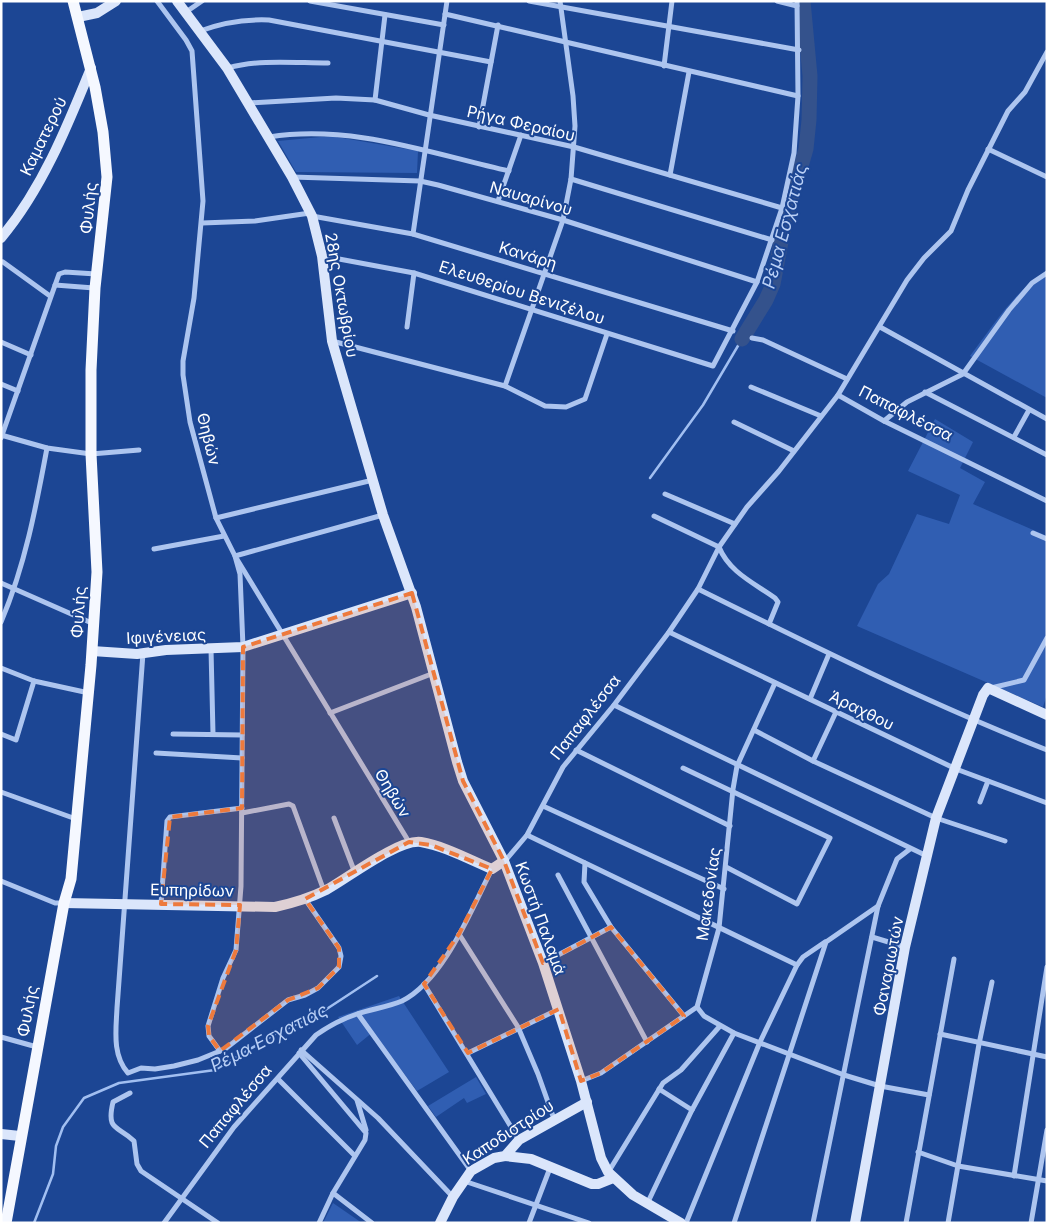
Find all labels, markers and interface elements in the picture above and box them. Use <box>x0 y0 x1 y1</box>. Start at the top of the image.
street label: Καματερού <box>15 93 71 179</box>
street label: Ρήγα Φεραίου <box>465 101 577 145</box>
water label: Ρέμα Εσχατιάς <box>758 161 811 291</box>
street label: Ναυαρίνου <box>487 177 575 219</box>
street label: Φυλής <box>75 181 101 235</box>
street label: 28ης Οκτωβρίου <box>321 231 363 359</box>
street label: Κανάρη <box>497 237 559 273</box>
street label: Ελευθερίου Βενιζέλου <box>437 256 607 328</box>
street label: Παπαφλέσσα <box>856 381 956 445</box>
street label: Θηβών <box>193 411 225 467</box>
street label: Φυλής <box>66 585 90 639</box>
street label: Ιφιγένειας <box>126 624 206 648</box>
street label: Παπαφλέσσα <box>546 670 624 764</box>
street label: Άραχθου <box>826 686 898 734</box>
street label: Θηβών <box>371 765 415 821</box>
street label: Μακεδονίας <box>692 846 724 942</box>
street label: Κωστή Παλαμά <box>511 859 571 977</box>
street label: Ευπηρίδων <box>150 879 234 901</box>
street label: Φαναριωτών <box>869 914 907 1018</box>
street label: Φυλής <box>12 983 42 1039</box>
water label: Ρέμα Εσχατιάς <box>207 999 331 1076</box>
street label: Παπαφλέσσα <box>194 1060 276 1152</box>
street label: Καποδιστρίου <box>459 1095 557 1169</box>

